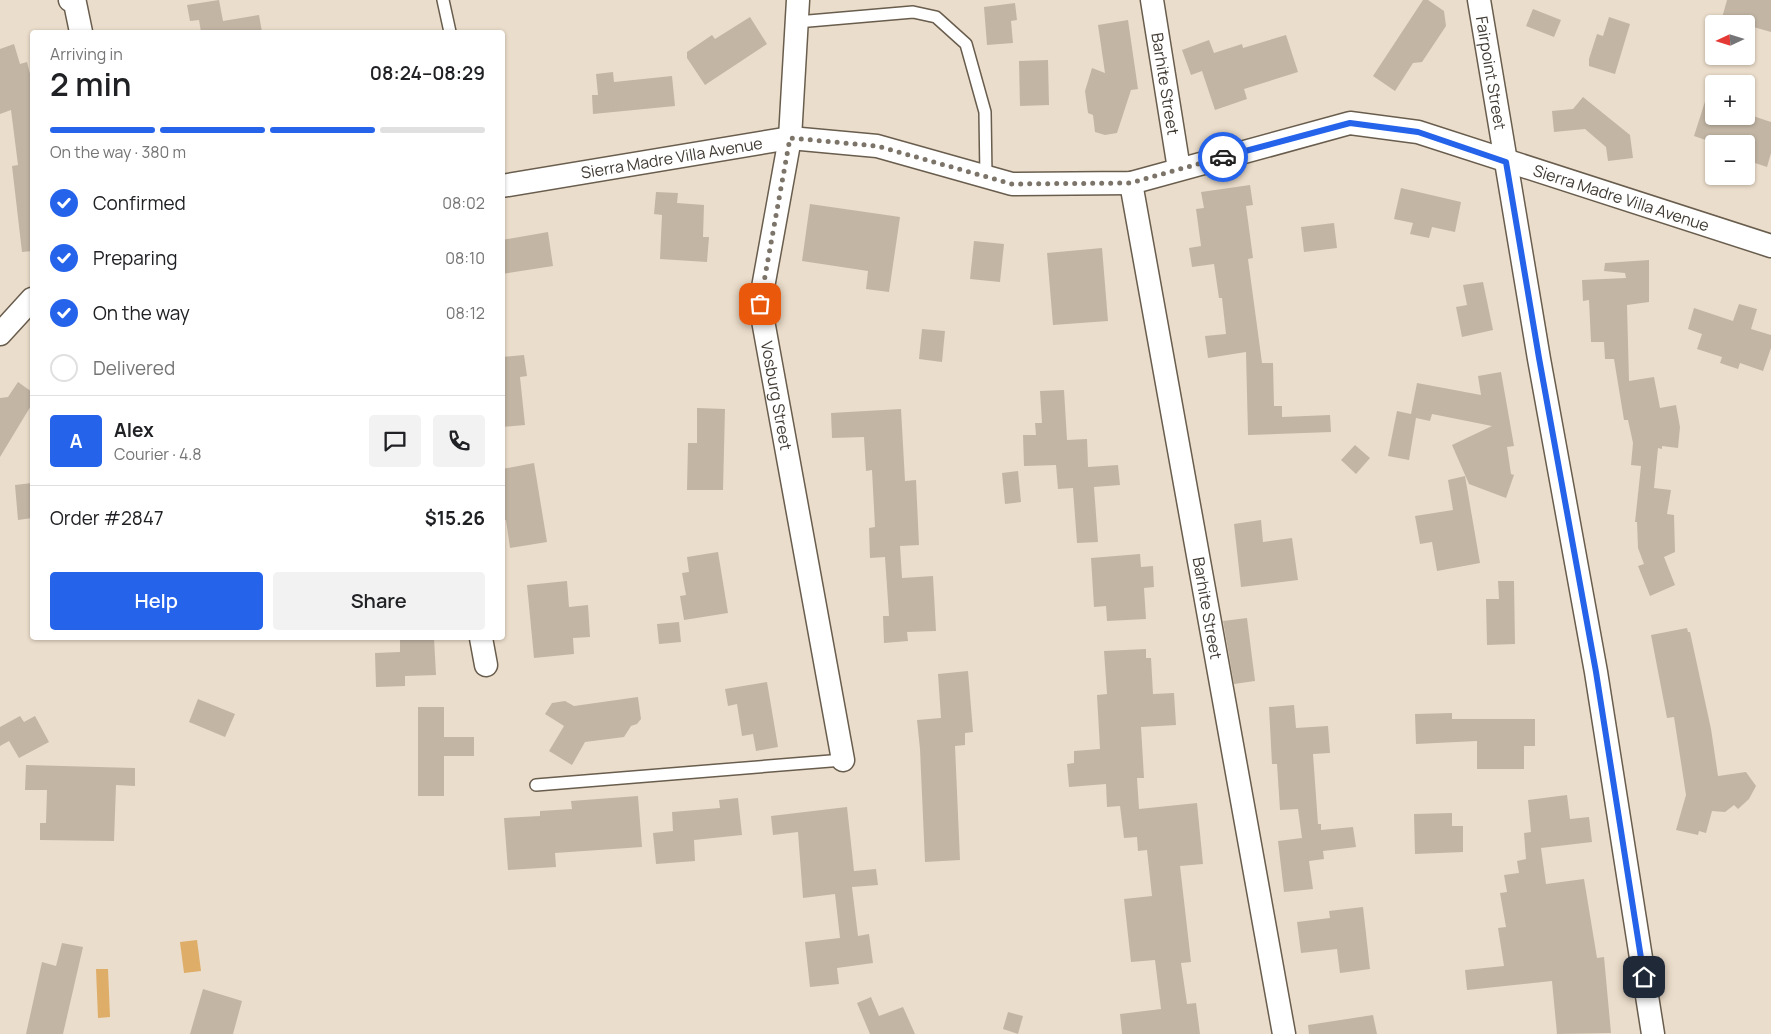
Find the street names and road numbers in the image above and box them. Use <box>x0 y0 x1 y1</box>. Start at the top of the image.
street label: Fairpoint Street <box>1471 14 1512 132</box>
street label: Barhite Street <box>1146 31 1184 137</box>
street label: Sierra Madre Villa Avenue <box>579 132 764 184</box>
street label: Sierra Madre Villa Avenue <box>1531 159 1712 236</box>
street label: Vosburg Street <box>756 339 797 452</box>
street label: Barhite Street <box>1187 555 1227 661</box>

